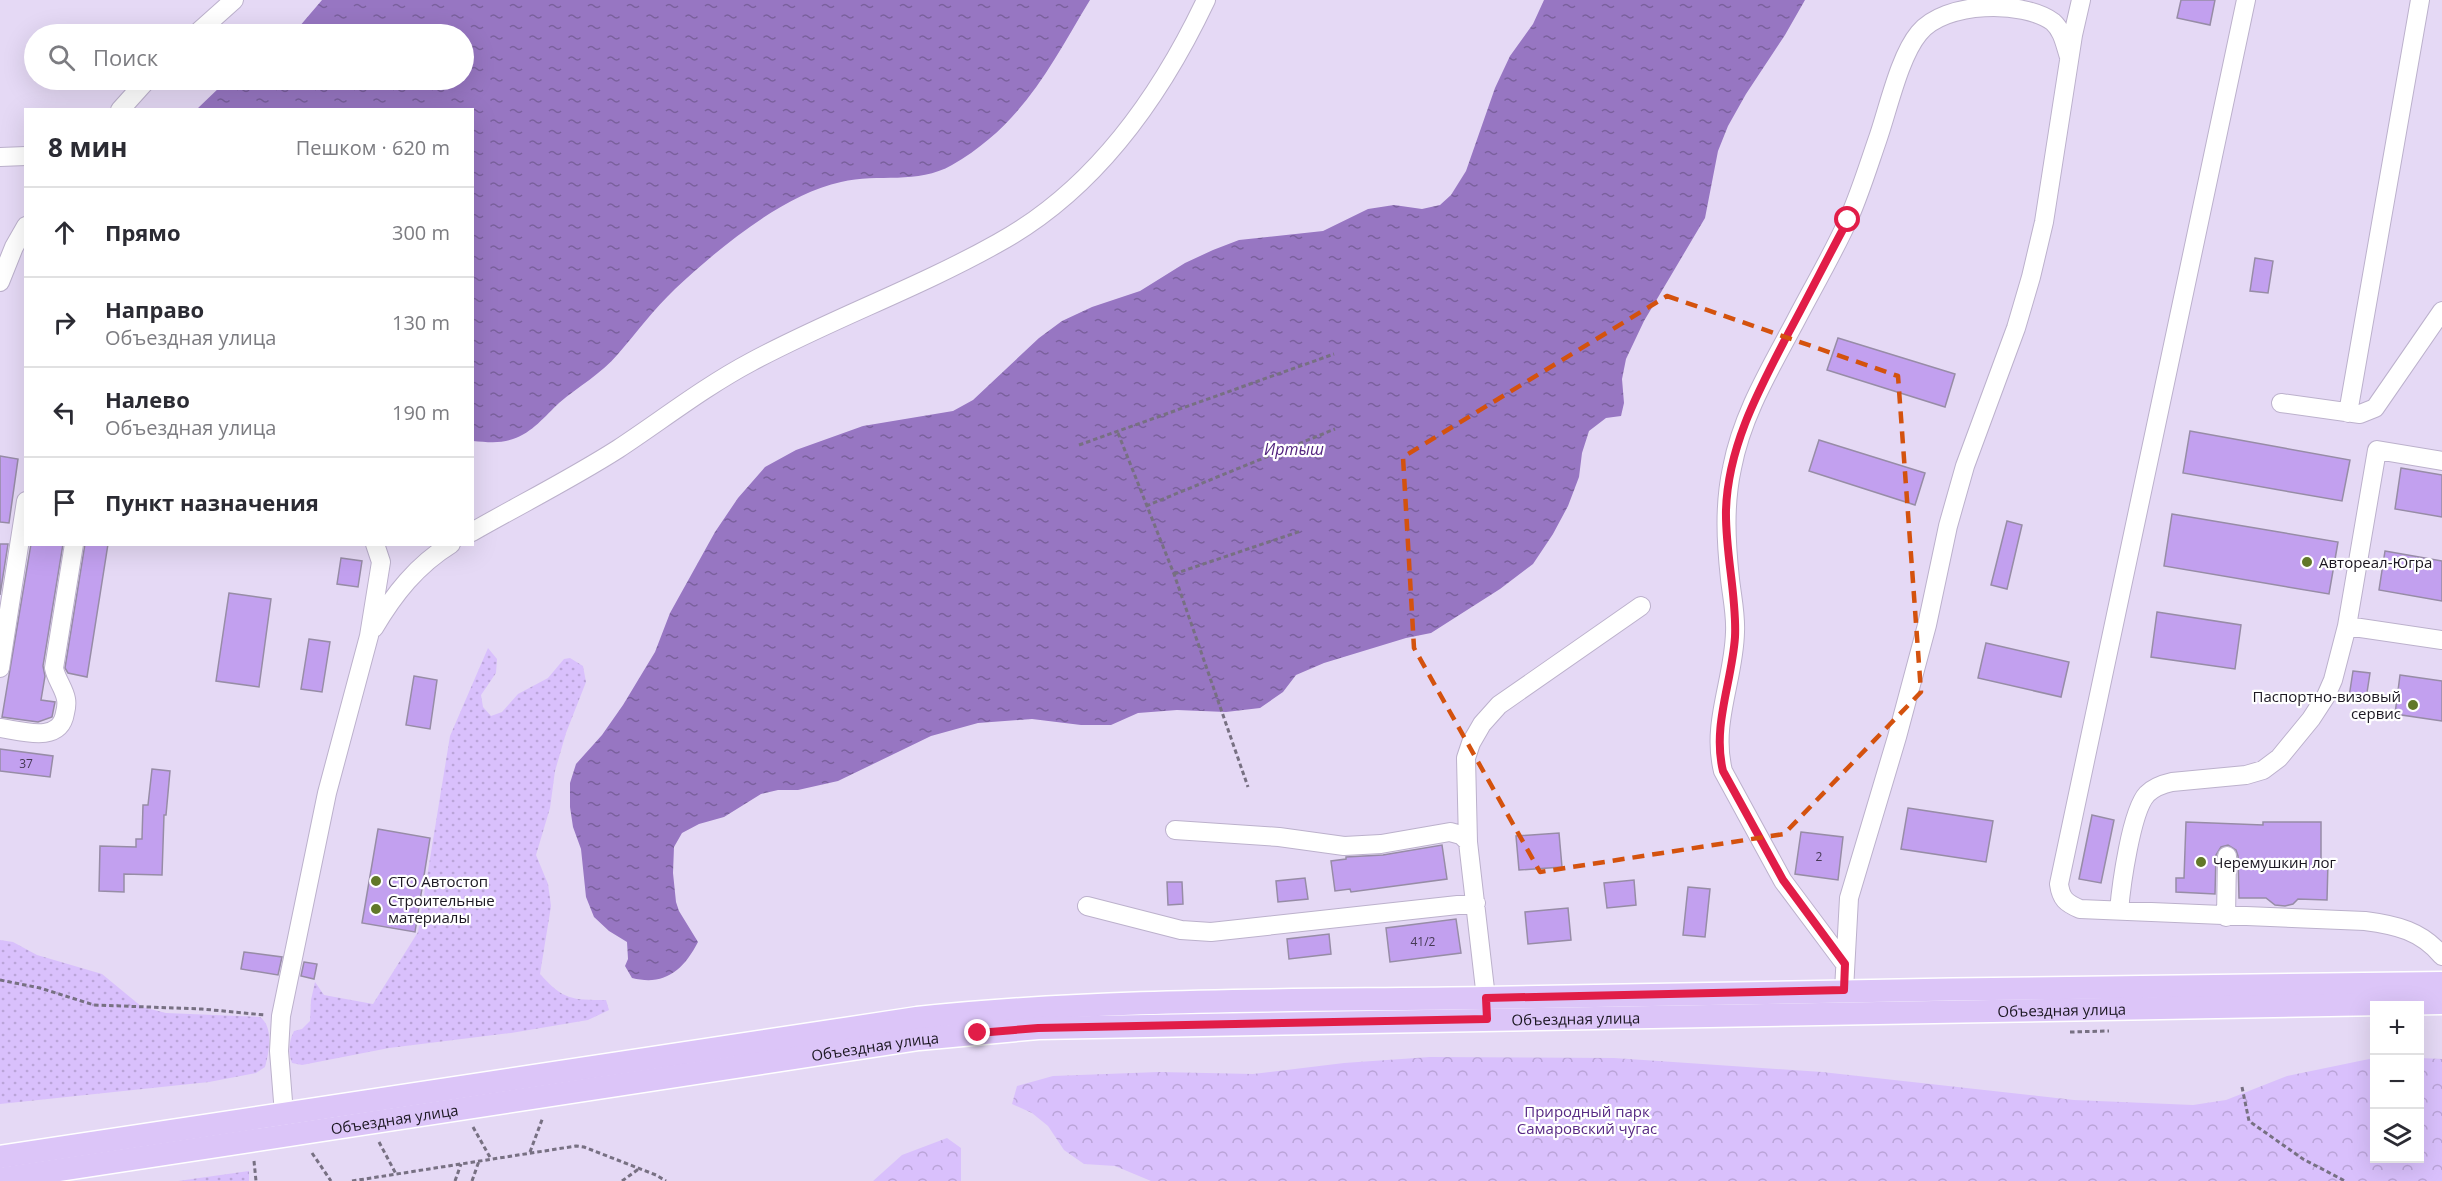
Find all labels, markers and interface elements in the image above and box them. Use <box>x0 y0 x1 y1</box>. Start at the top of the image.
search box <box>24 24 474 90</box>
icon: search <box>45 41 78 74</box>
text: Поиск <box>93 42 158 72</box>
text: 8 мин <box>48 129 128 165</box>
text: Пешком · 620 m <box>296 134 450 161</box>
route start <box>1834 206 1860 232</box>
icon: ahead <box>48 216 81 249</box>
text: Прямо <box>105 217 181 247</box>
text: 300 m <box>392 219 450 246</box>
text: Направо <box>105 294 204 324</box>
icon: right <box>48 306 81 339</box>
text: 130 m <box>392 309 450 336</box>
text: Объездная улица <box>105 324 276 351</box>
text: Налево <box>105 384 190 414</box>
icon: left <box>48 396 81 429</box>
text: 190 m <box>392 399 450 426</box>
text: Объездная улица <box>105 414 276 441</box>
water label: Иртыш <box>1264 438 1324 460</box>
icon: arrive <box>48 486 81 519</box>
text: Пункт назначения <box>105 487 319 517</box>
place label: Автореал-Югра <box>2319 552 2432 572</box>
marker: Автореал-Югра <box>2300 555 2314 569</box>
place label: Паспортно-визовый сервис <box>2253 686 2401 723</box>
marker: Паспортно-визовый сервис <box>2406 698 2420 712</box>
house number: 37 <box>19 755 33 772</box>
house number: 2 <box>1816 848 1823 865</box>
place label: Черемушкин лог <box>2213 852 2337 872</box>
marker: Черемушкин лог <box>2194 855 2208 869</box>
place label: СТО Автостоп <box>388 871 488 891</box>
marker: СТО Автостоп <box>369 874 383 888</box>
place label: Строительные материалы <box>388 890 495 927</box>
marker: Строительные материалы <box>369 902 383 916</box>
house number: 41/2 <box>1411 933 1436 950</box>
street label: Объездная улица <box>1997 999 2126 1021</box>
map controls <box>2370 1001 2424 1163</box>
button: + <box>2370 1001 2424 1055</box>
street label: Объездная улица <box>1511 1007 1640 1030</box>
route end <box>964 1019 990 1045</box>
street label: Объездная улица <box>810 1027 940 1065</box>
button: − <box>2370 1055 2424 1109</box>
street label: Объездная улица <box>329 1099 460 1138</box>
park label: Природный парк Самаровский чугас <box>1517 1101 1657 1138</box>
button: layers <box>2370 1109 2424 1163</box>

